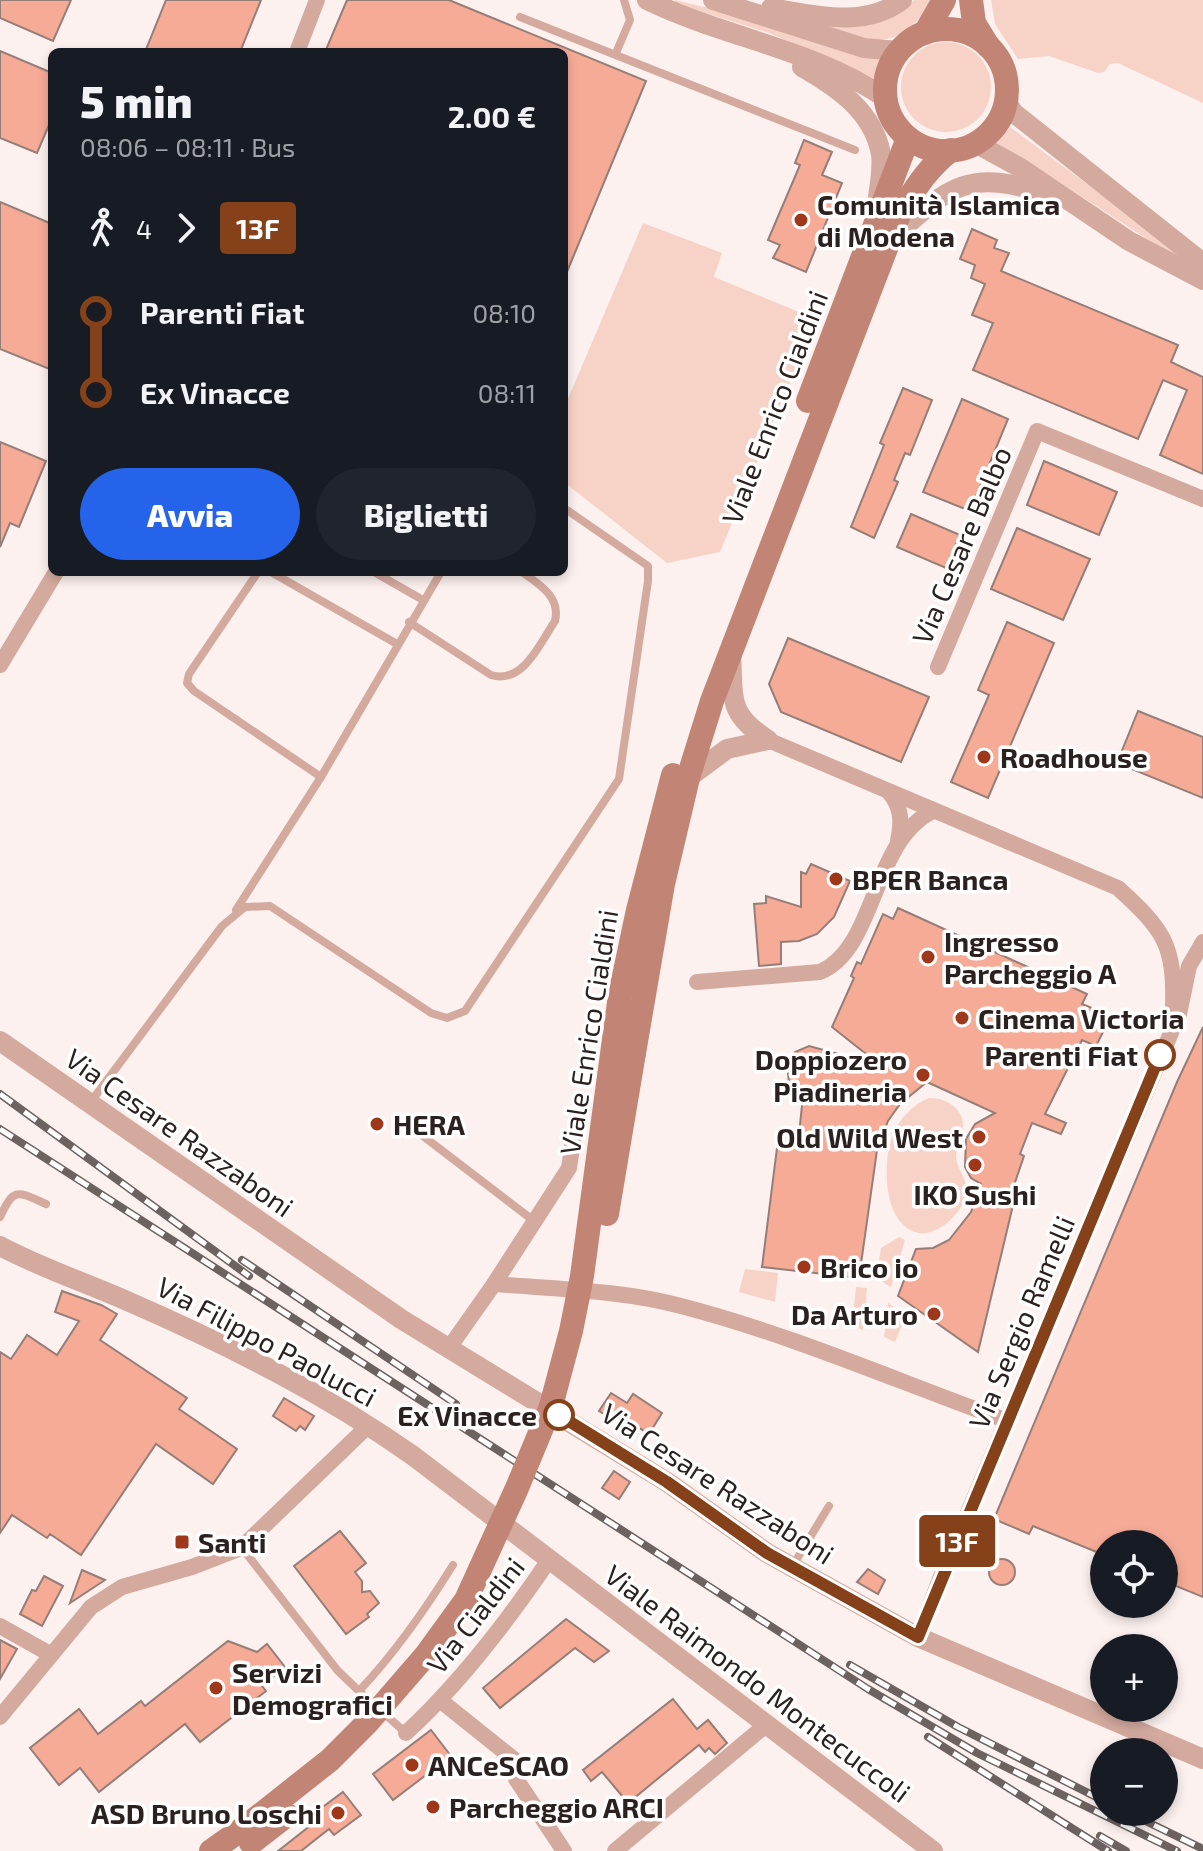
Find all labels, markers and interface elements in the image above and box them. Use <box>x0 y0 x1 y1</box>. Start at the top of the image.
text: 5 min <box>80 74 193 127</box>
text: 2.00 € <box>448 98 536 134</box>
text: 08:06 – 08:11 · Bus <box>80 131 295 162</box>
place label: Comunità Islamica di Modena <box>817 187 1060 253</box>
icon: walk <box>80 206 124 250</box>
icon: forward <box>164 206 208 250</box>
text: 13F <box>236 211 280 245</box>
marker: Comunità Islamica di Modena <box>792 211 810 229</box>
text: 4 <box>136 213 152 244</box>
street label: Viale Enrico Cialdini <box>714 285 834 529</box>
text: Parenti Fiat <box>140 294 304 330</box>
text: 08:10 <box>472 297 536 328</box>
text: Ex Vinacce <box>140 374 290 410</box>
text: 08:11 <box>478 377 536 408</box>
street label: Via Cesare Balbo <box>904 441 1018 649</box>
button: Avvia <box>80 468 300 560</box>
button: Biglietti <box>316 468 536 560</box>
place label: Roadhouse <box>1000 740 1148 774</box>
marker: Roadhouse <box>975 748 993 766</box>
place label: BPER Banca <box>852 862 1009 896</box>
marker: BPER Banca <box>827 870 845 888</box>
street label: Viale Enrico Cialdini <box>552 907 624 1157</box>
place label: Ingresso Parcheggio A <box>944 924 1117 990</box>
marker: Ingresso Parcheggio A <box>919 948 937 966</box>
place label: Cinema Victoria <box>978 1001 1184 1035</box>
marker: Cinema Victoria <box>953 1009 971 1027</box>
place label: Parenti Fiat <box>985 1038 1138 1072</box>
marker: Parenti Fiat <box>1145 1040 1175 1070</box>
street label: Via Cesare Razzaboni <box>60 1041 300 1223</box>
place label: Doppiozero Piadineria <box>755 1042 907 1108</box>
marker: Doppiozero Piadineria <box>914 1066 932 1084</box>
place label: HERA <box>393 1107 466 1141</box>
marker: HERA <box>368 1115 386 1133</box>
place label: Old Wild West <box>776 1120 963 1154</box>
marker: Old Wild West <box>970 1128 988 1146</box>
marker: IKO Sushi <box>966 1156 984 1174</box>
place label: IKO Sushi <box>914 1177 1036 1211</box>
street label: Via Sergio Ramelli <box>961 1210 1081 1434</box>
place label: Brico io <box>820 1250 919 1284</box>
marker: Brico io <box>795 1258 813 1276</box>
street label: Via Filippo Paolucci <box>151 1269 383 1413</box>
place label: Da Arturo <box>791 1297 918 1331</box>
marker: Da Arturo <box>925 1305 943 1323</box>
street label: Via Cesare Razzaboni <box>596 1395 840 1571</box>
place label: Ex Vinacce <box>397 1398 537 1432</box>
marker: Ex Vinacce <box>544 1400 574 1430</box>
line badge: 13F <box>911 1515 1003 1567</box>
text: 13F <box>935 1524 979 1558</box>
place label: Santi <box>198 1525 266 1559</box>
map controls <box>1090 1530 1178 1826</box>
button: locate <box>1090 1530 1178 1618</box>
marker: Santi <box>173 1533 191 1551</box>
street label: Via Cialdini <box>419 1550 531 1680</box>
street label: Viale Raimondo Montecuccoli <box>599 1557 917 1809</box>
button: + <box>1090 1634 1178 1722</box>
place label: Servizi Demografici <box>232 1655 393 1721</box>
marker: Servizi Demografici <box>207 1679 225 1697</box>
button: − <box>1090 1738 1178 1826</box>
place label: ANCeSCAO <box>428 1748 569 1782</box>
marker: ANCeSCAO <box>403 1756 421 1774</box>
place label: Parcheggio ARCI <box>449 1790 664 1824</box>
place label: ASD Bruno Loschi <box>91 1796 322 1830</box>
marker: Parcheggio ARCI <box>424 1798 442 1816</box>
marker: ASD Bruno Loschi <box>329 1804 347 1822</box>

